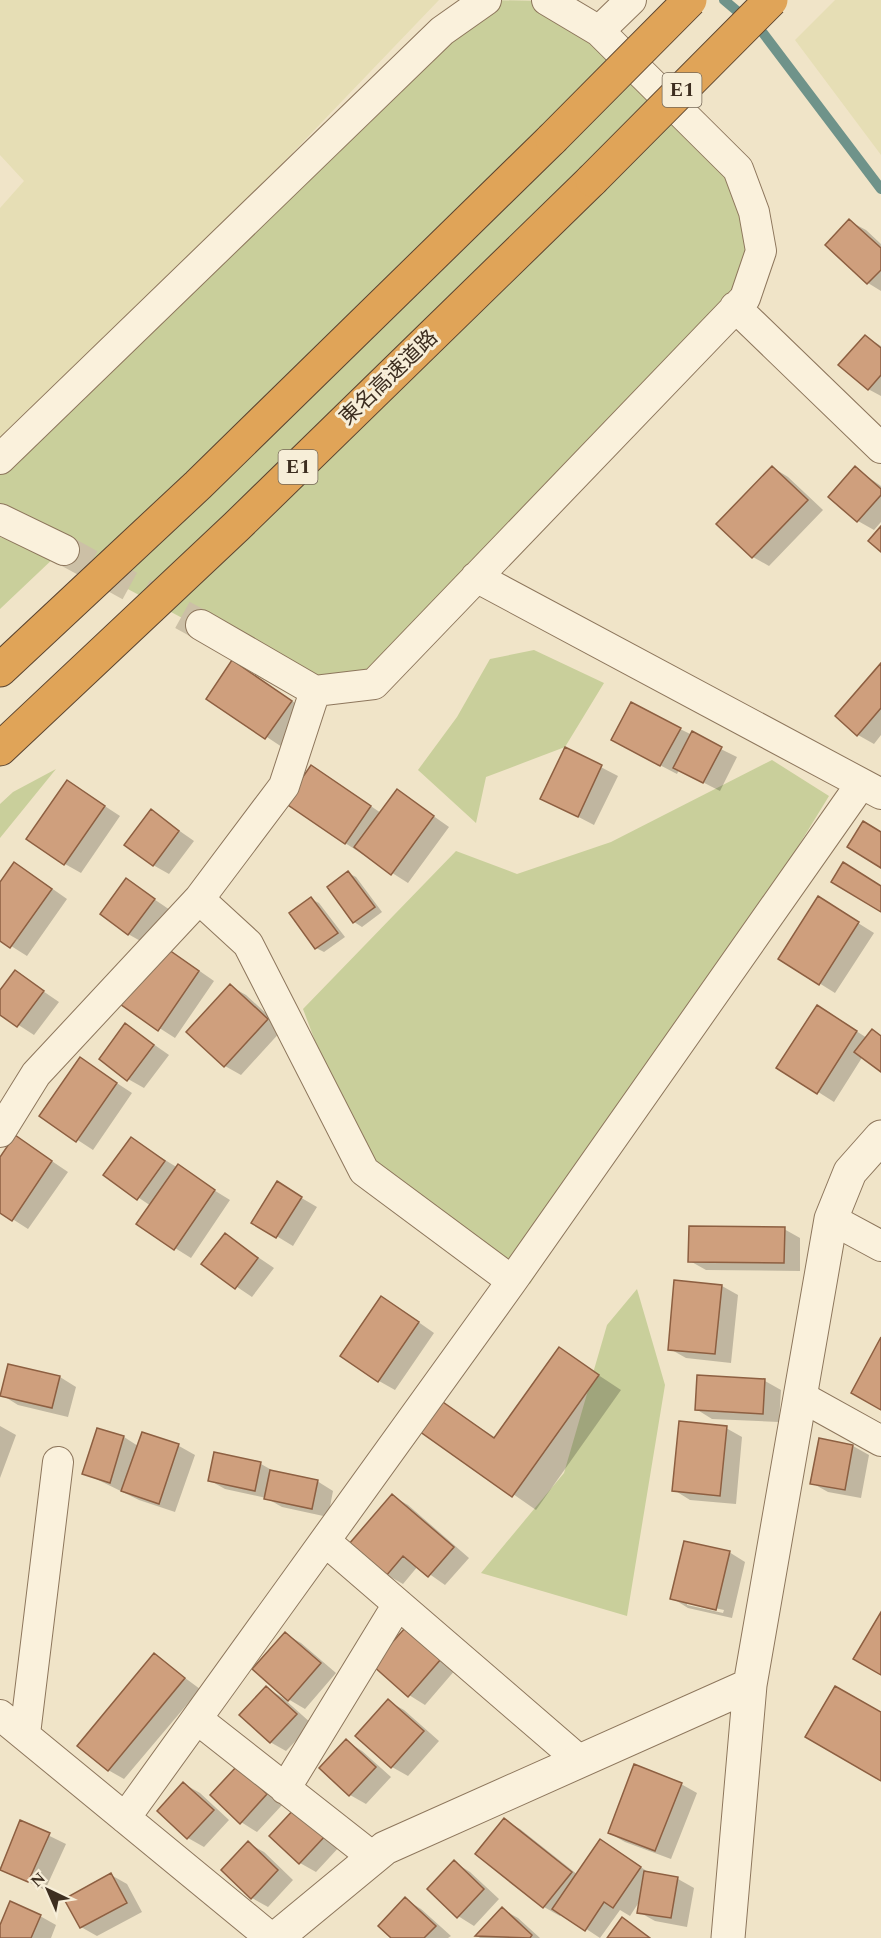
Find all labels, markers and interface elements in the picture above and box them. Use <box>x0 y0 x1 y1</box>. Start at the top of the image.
road number: E1 <box>662 73 702 107</box>
street label: 東名高速道路 <box>333 323 445 433</box>
road number: E1 <box>278 450 318 484</box>
north arrow <box>18 1860 78 1920</box>
text: N <box>25 1867 51 1893</box>

